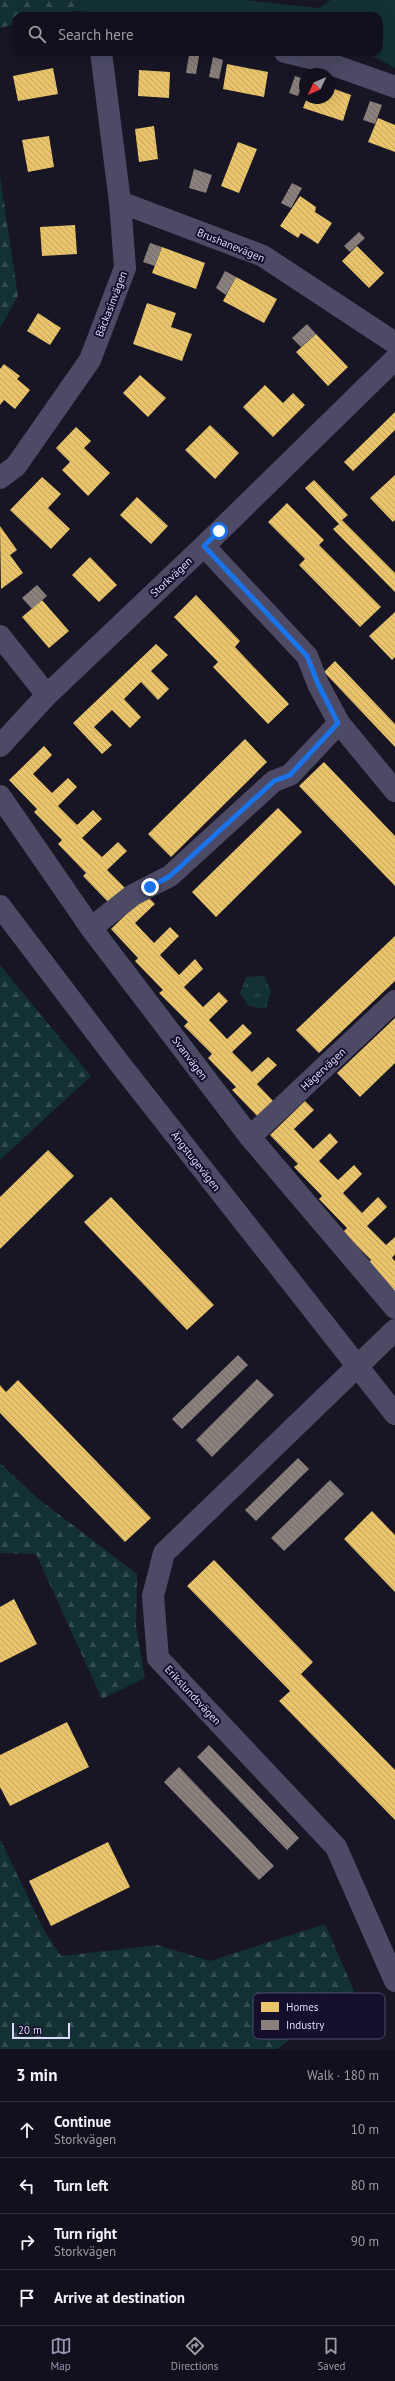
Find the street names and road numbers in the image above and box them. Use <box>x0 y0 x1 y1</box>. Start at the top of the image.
street label: Brushanevägen <box>195 225 267 265</box>
street label: Bäckasinvägen <box>92 269 130 339</box>
street label: Storkvägen <box>147 554 195 600</box>
street label: Svanvägen <box>169 1033 211 1083</box>
street label: Hägervägen <box>298 1045 348 1093</box>
street label: Ängstugevägen <box>168 1128 224 1194</box>
street label: Erikslundsvägen <box>162 1662 224 1728</box>

